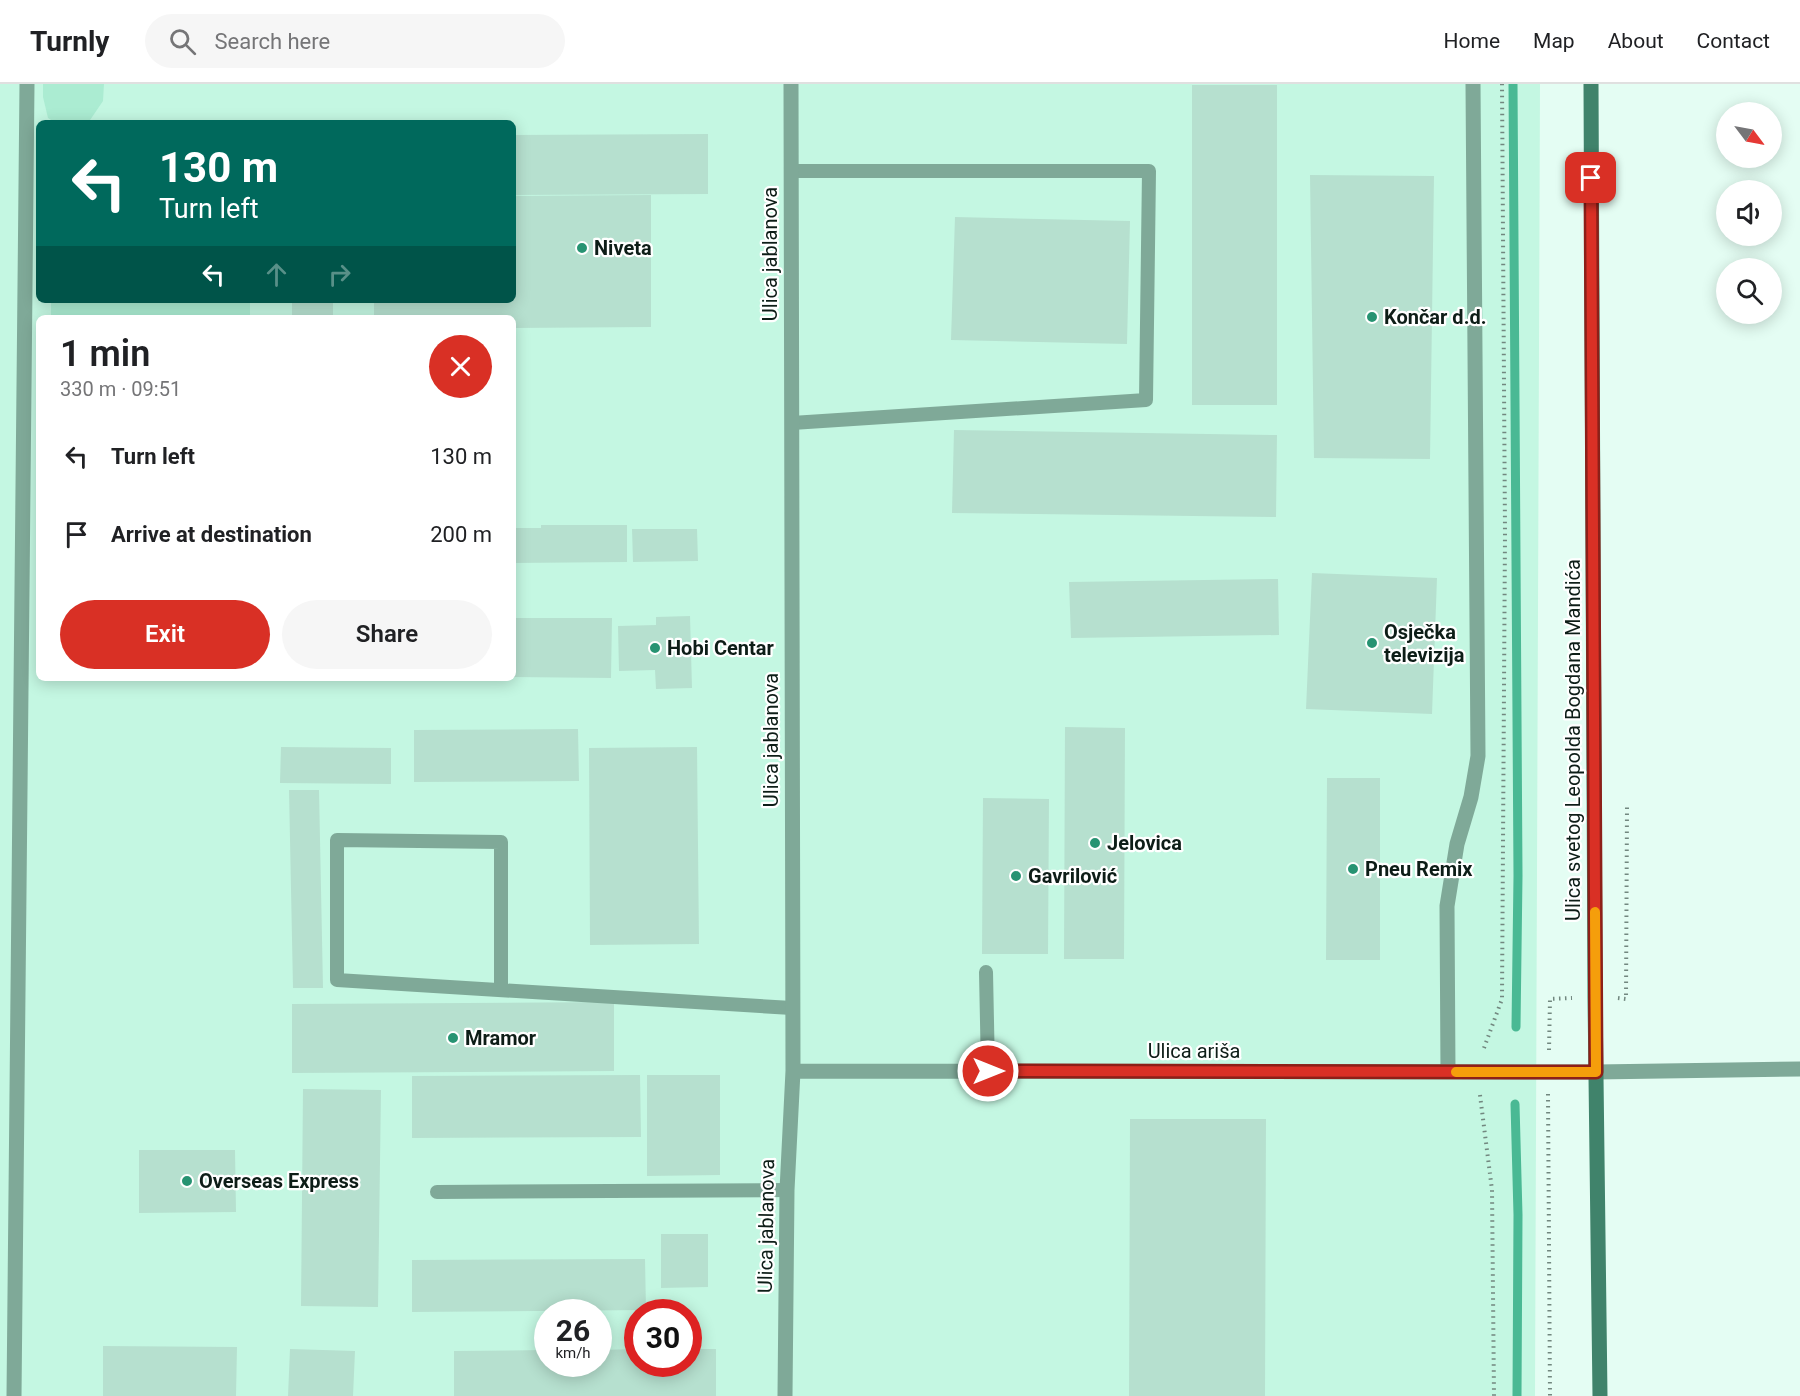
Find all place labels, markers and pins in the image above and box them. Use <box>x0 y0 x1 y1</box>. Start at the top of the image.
pin <box>1565 152 1616 203</box>
place label: Niveta <box>594 236 652 260</box>
marker: Niveta <box>575 241 589 255</box>
place label: Končar d.d. <box>1384 305 1487 329</box>
marker: Končar d.d. <box>1365 310 1379 324</box>
place label: Osječka televizija <box>1384 620 1465 667</box>
place label: Hobi Centar <box>667 636 774 660</box>
marker: Osječka televizija <box>1365 636 1379 650</box>
marker: Hobi Centar <box>648 641 662 655</box>
place label: Jelovica <box>1107 831 1182 855</box>
marker: Jelovica <box>1088 836 1102 850</box>
place label: Pneu Remix <box>1365 857 1473 881</box>
marker: Pneu Remix <box>1346 862 1360 876</box>
place label: Gavrilović <box>1028 864 1117 888</box>
marker: Gavrilović <box>1009 869 1023 883</box>
place label: Mramor <box>465 1026 537 1050</box>
marker: Mramor <box>446 1031 460 1045</box>
place label: Overseas Express <box>199 1169 359 1193</box>
marker: Overseas Express <box>180 1174 194 1188</box>

